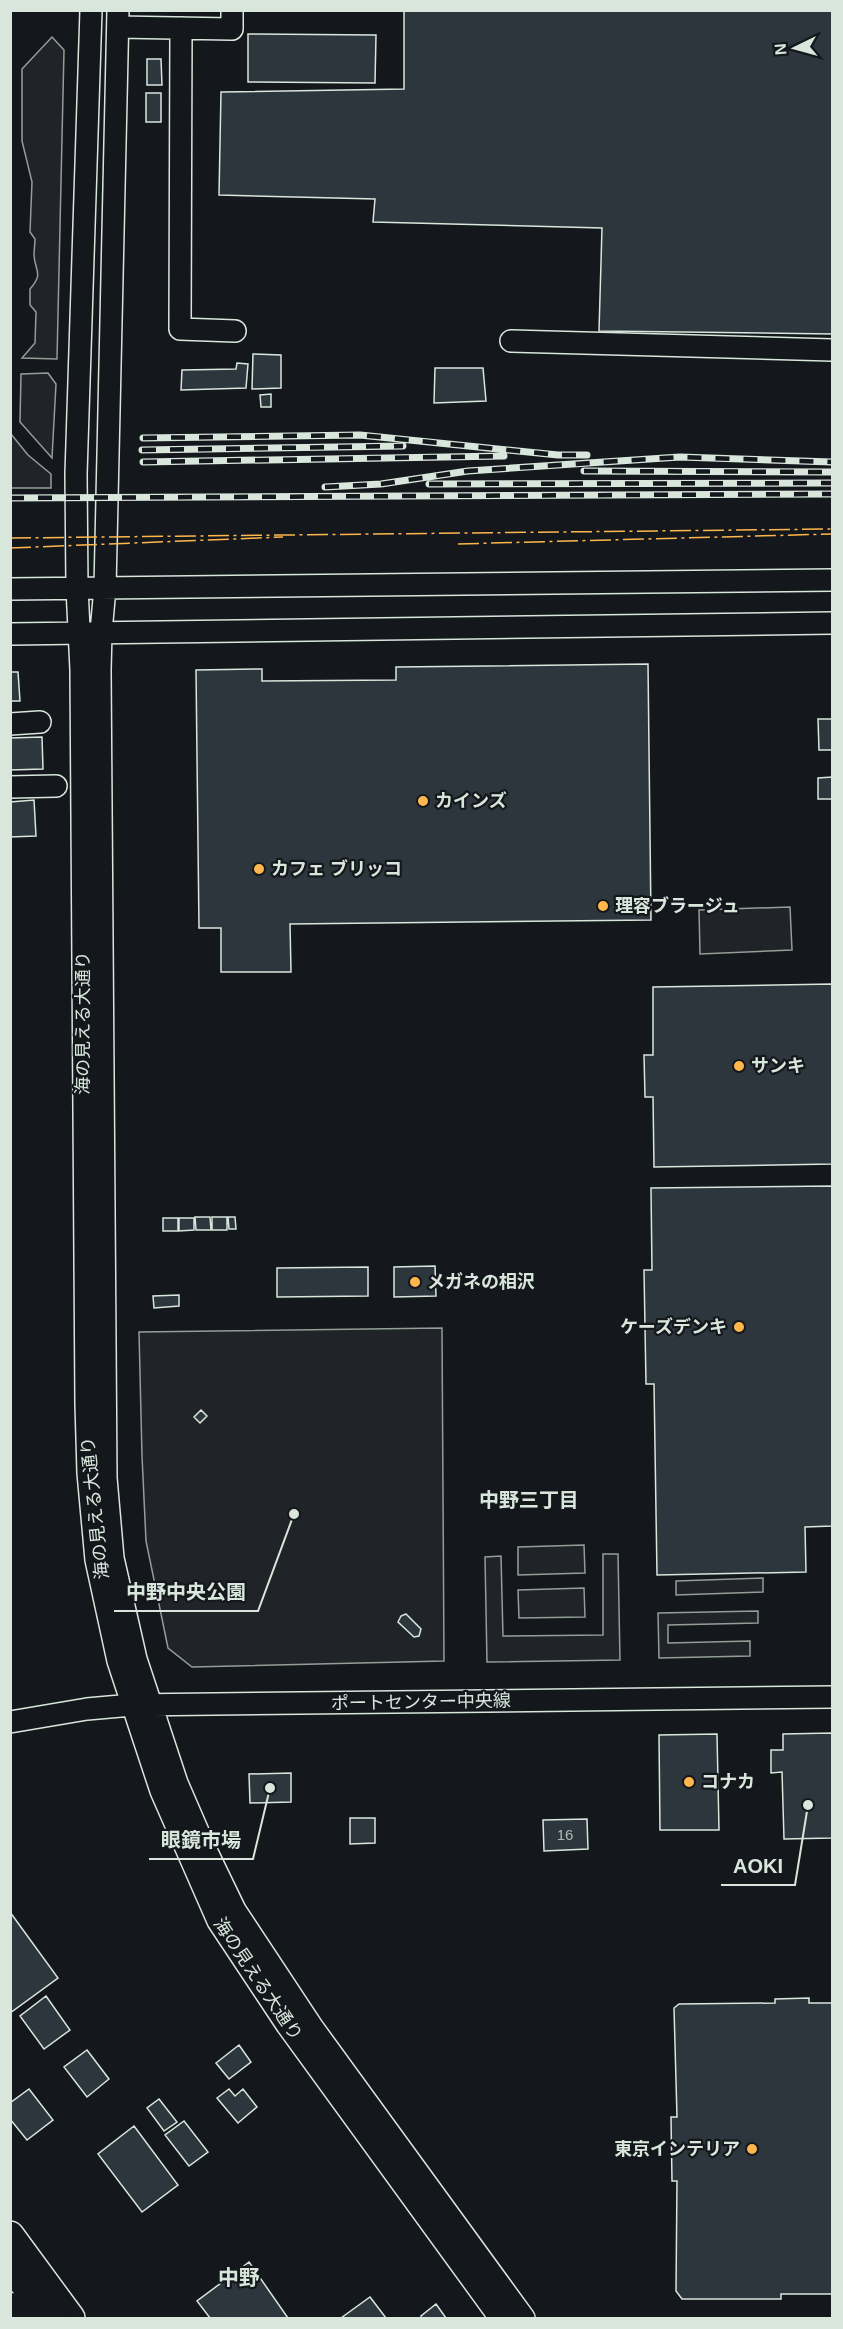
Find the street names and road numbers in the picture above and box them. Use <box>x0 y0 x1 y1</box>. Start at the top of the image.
street label: 海の見える大通り <box>73 951 93 1095</box>
street label: 海の見える大通り <box>78 1436 112 1580</box>
street label: ポートセンター中央線 <box>331 1690 511 1714</box>
street label: 海の見える大通り <box>210 1914 306 2044</box>

